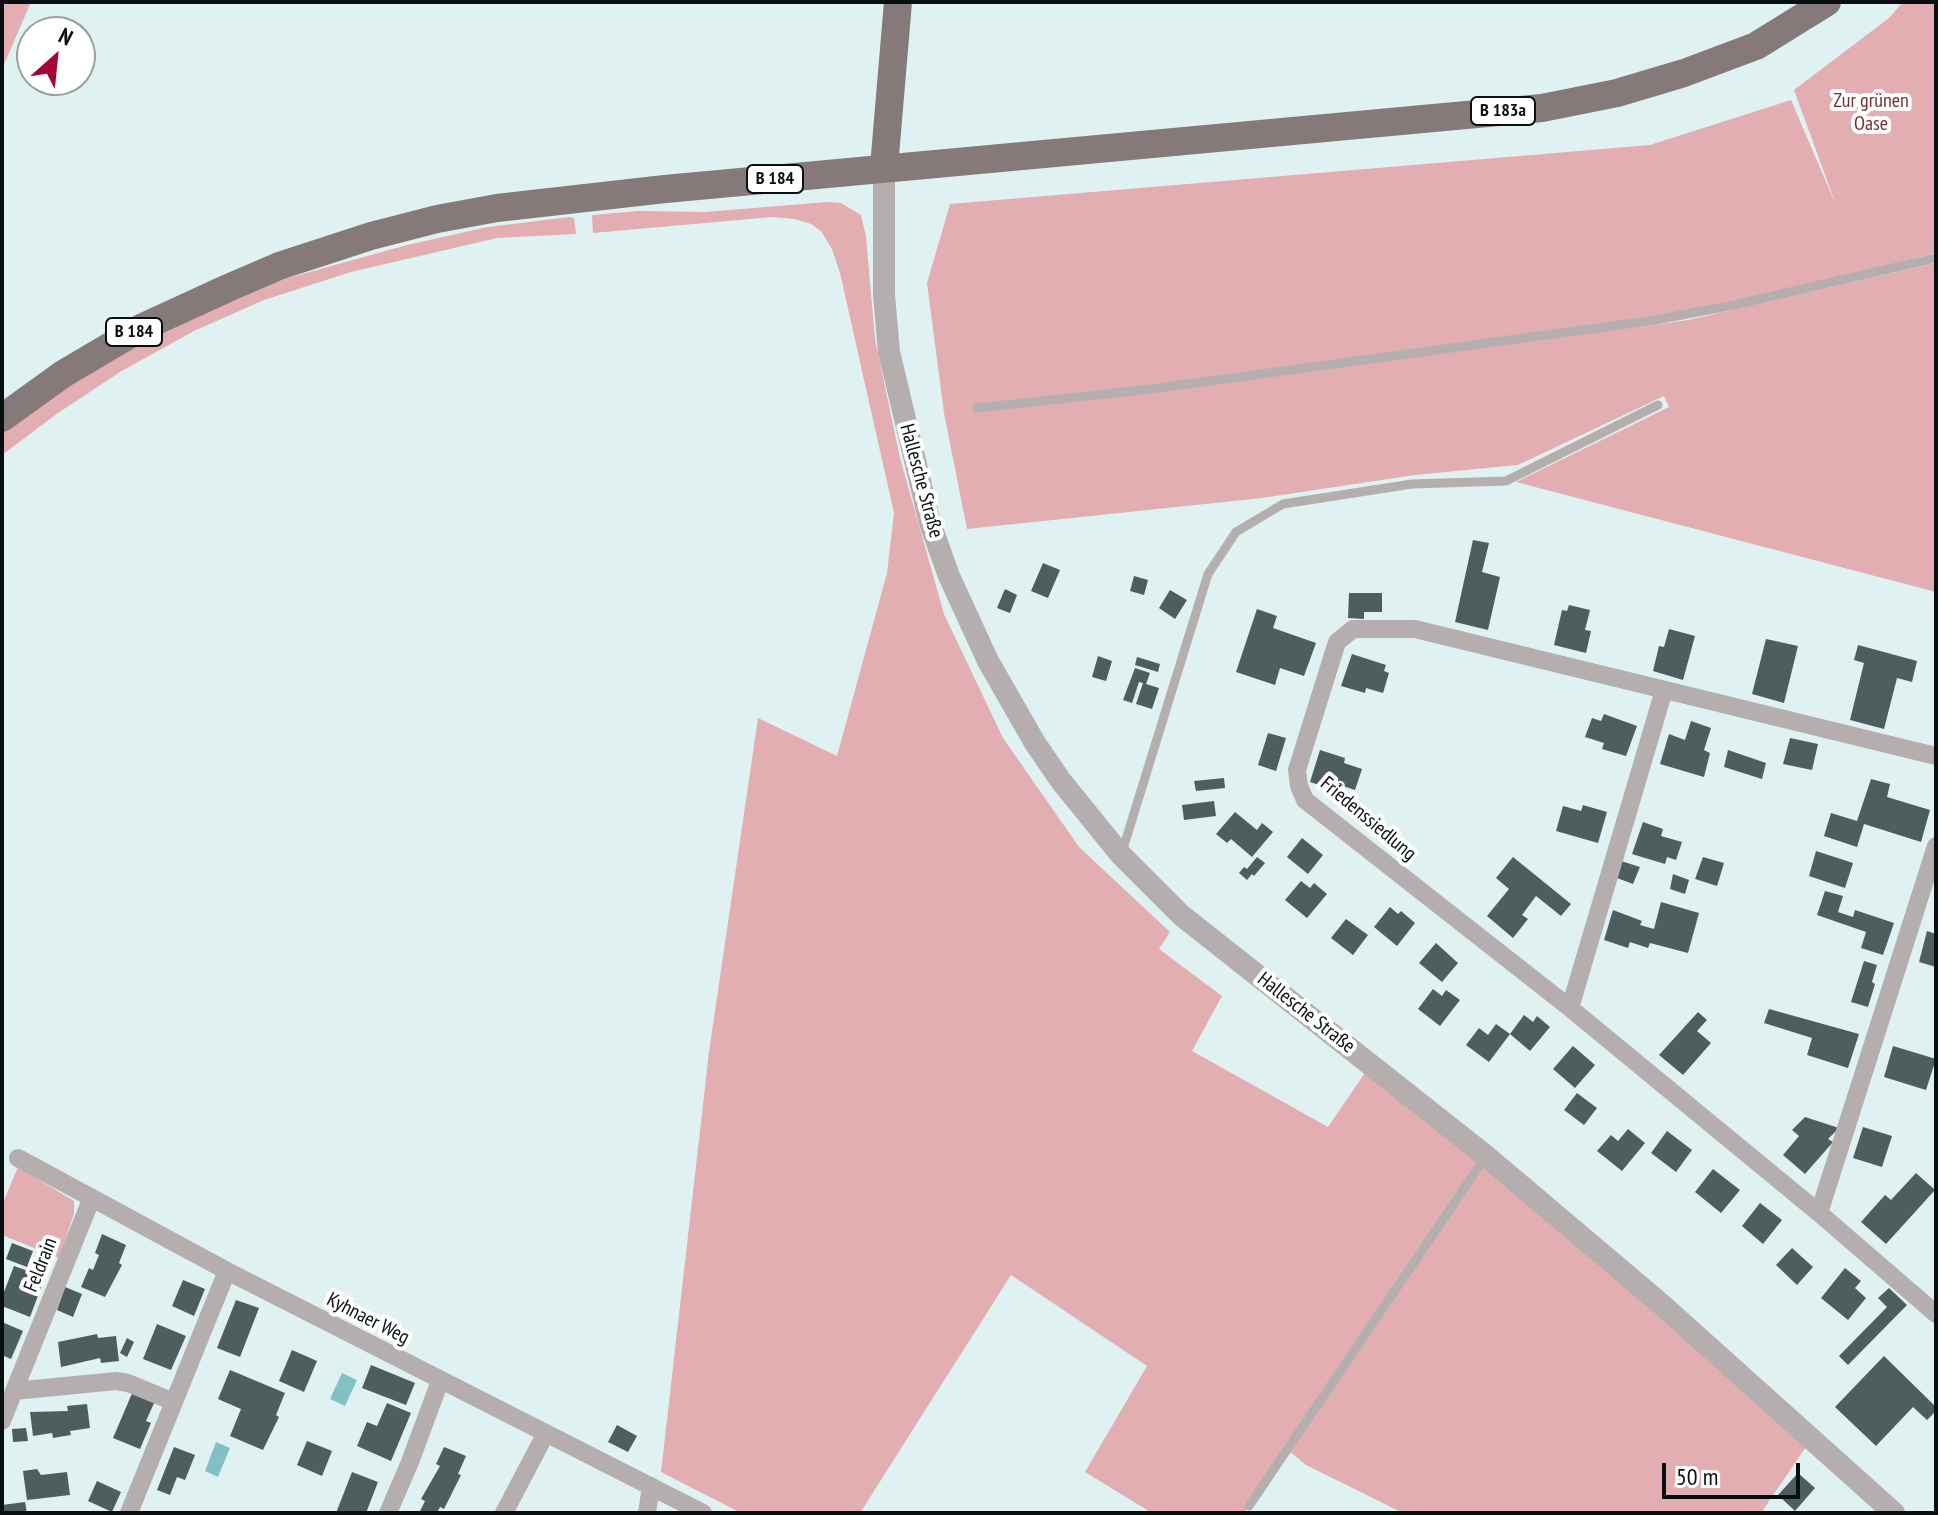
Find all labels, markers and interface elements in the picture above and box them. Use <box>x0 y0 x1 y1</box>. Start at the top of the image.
north arrow <box>16 16 96 96</box>
text: N <box>54 21 78 52</box>
park label: Zur grünen Oase <box>1833 89 1909 136</box>
road number: B 183a <box>1471 97 1535 125</box>
road number: B 184 <box>747 165 803 193</box>
road number: B 184 <box>106 318 162 346</box>
street label: Hallesche Straße <box>894 421 948 541</box>
street label: Friedenssiedlung <box>1315 772 1421 866</box>
street label: Hallesche Straße <box>1252 968 1360 1058</box>
street label: Feldrain <box>19 1234 63 1296</box>
street label: Kyhnaer Weg <box>323 1288 413 1350</box>
scale bar <box>1666 1447 1804 1497</box>
text: 50 m <box>1676 1461 1718 1492</box>

